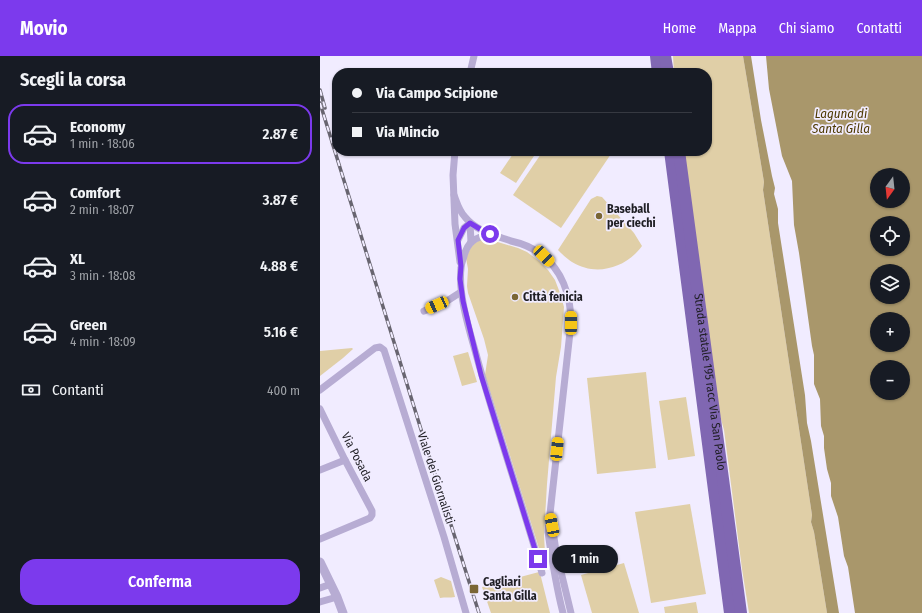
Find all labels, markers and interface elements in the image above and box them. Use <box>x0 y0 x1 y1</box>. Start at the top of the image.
text: Movio <box>20 17 68 40</box>
text: Home <box>663 20 696 37</box>
text: Mappa <box>718 20 757 37</box>
text: Chi siamo <box>779 20 834 37</box>
text: Contatti <box>856 20 902 37</box>
text: Scegli la corsa <box>20 69 126 91</box>
text: Via Campo Scipione <box>376 84 498 102</box>
water label: Laguna di Santa Gilla <box>811 106 870 136</box>
icon: car <box>22 116 58 152</box>
text: Economy <box>70 118 125 136</box>
text: Via Mincio <box>376 123 439 141</box>
text: 2.87 € <box>263 125 298 143</box>
text: 1 min · 18:06 <box>70 136 135 151</box>
north arrow <box>870 168 910 208</box>
map controls <box>870 168 910 400</box>
icon: car <box>22 182 58 218</box>
text: Comfort <box>70 184 121 202</box>
text: 3.87 € <box>262 191 298 209</box>
text: 2 min · 18:07 <box>70 202 134 217</box>
place label: Baseball per ciechi <box>607 202 656 230</box>
marker: Baseball per ciechi <box>594 211 604 221</box>
button: locate <box>870 216 910 256</box>
route start <box>481 225 499 243</box>
car <box>531 243 557 269</box>
icon: car <box>22 248 58 284</box>
text: XL <box>70 250 85 268</box>
text: 4.88 € <box>260 257 298 275</box>
button: layers <box>870 264 910 304</box>
text: 3 min · 18:08 <box>70 268 136 283</box>
place label: Città fenicia <box>523 290 583 304</box>
marker: Città fenicia <box>510 292 520 302</box>
street label: Strada statale 195 racc Via San Paolo <box>691 292 729 471</box>
car <box>424 295 450 315</box>
car <box>565 311 577 335</box>
button: + <box>870 312 910 352</box>
icon: car <box>22 314 58 350</box>
text: Green <box>70 316 107 334</box>
text: 5.16 € <box>264 323 298 341</box>
text: 4 min · 18:09 <box>70 334 136 349</box>
button: − <box>870 360 910 400</box>
icon: cash <box>20 379 42 401</box>
text: Contanti <box>52 381 104 399</box>
text: 400 m <box>267 383 300 398</box>
street label: Via Posada <box>339 430 375 484</box>
street label: Viale dei Giornalisti <box>415 430 457 526</box>
car <box>550 436 564 462</box>
car <box>544 512 560 538</box>
callout: 1 min <box>552 545 618 573</box>
route end <box>529 550 547 568</box>
text: 1 min <box>571 551 599 566</box>
button: Conferma <box>20 559 300 605</box>
place label: Cagliari Santa Gilla <box>483 575 537 603</box>
marker: Cagliari Santa Gilla <box>468 583 480 595</box>

